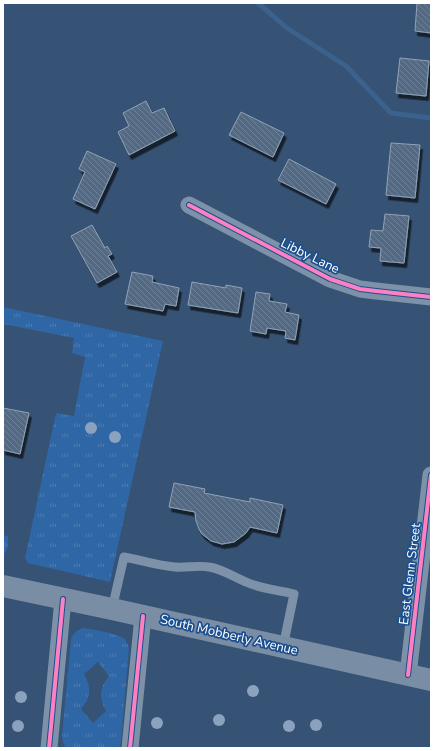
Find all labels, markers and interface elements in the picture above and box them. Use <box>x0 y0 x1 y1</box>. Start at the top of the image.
street label: Libby Lane <box>278 234 343 278</box>
street label: East Glenn Street <box>395 522 425 626</box>
street label: South Mobberly Avenue <box>158 610 300 660</box>

